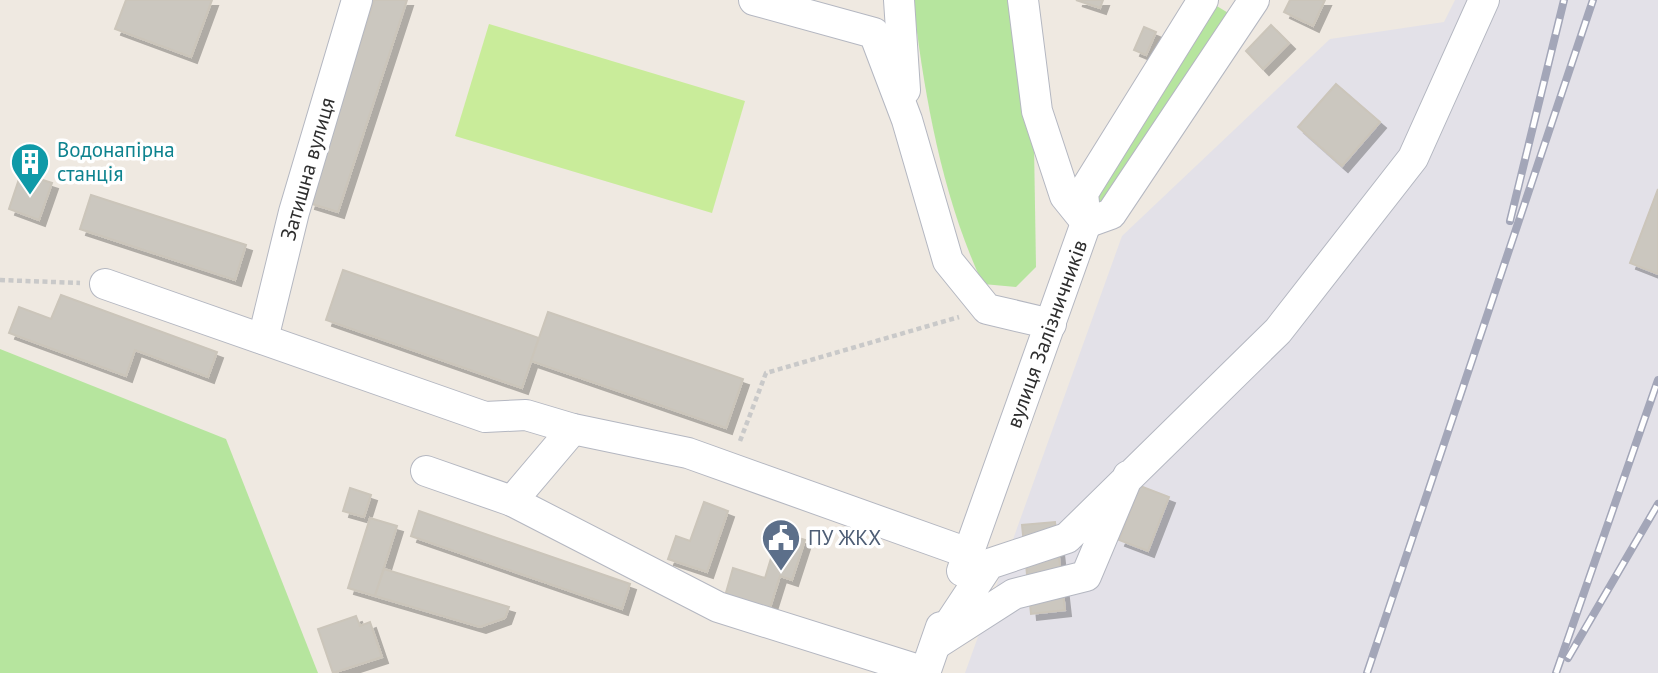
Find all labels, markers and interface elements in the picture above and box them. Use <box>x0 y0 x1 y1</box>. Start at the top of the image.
street label: Затишна вулиця <box>274 94 341 244</box>
place label: Водонапірна станція <box>57 136 175 187</box>
building icon: Водонапірна станція <box>9 141 51 196</box>
street label: вулиця Залізничників <box>1000 236 1093 432</box>
public building icon: ПУ ЖКХ <box>760 517 802 572</box>
place label: ПУ ЖКХ <box>808 524 881 551</box>

